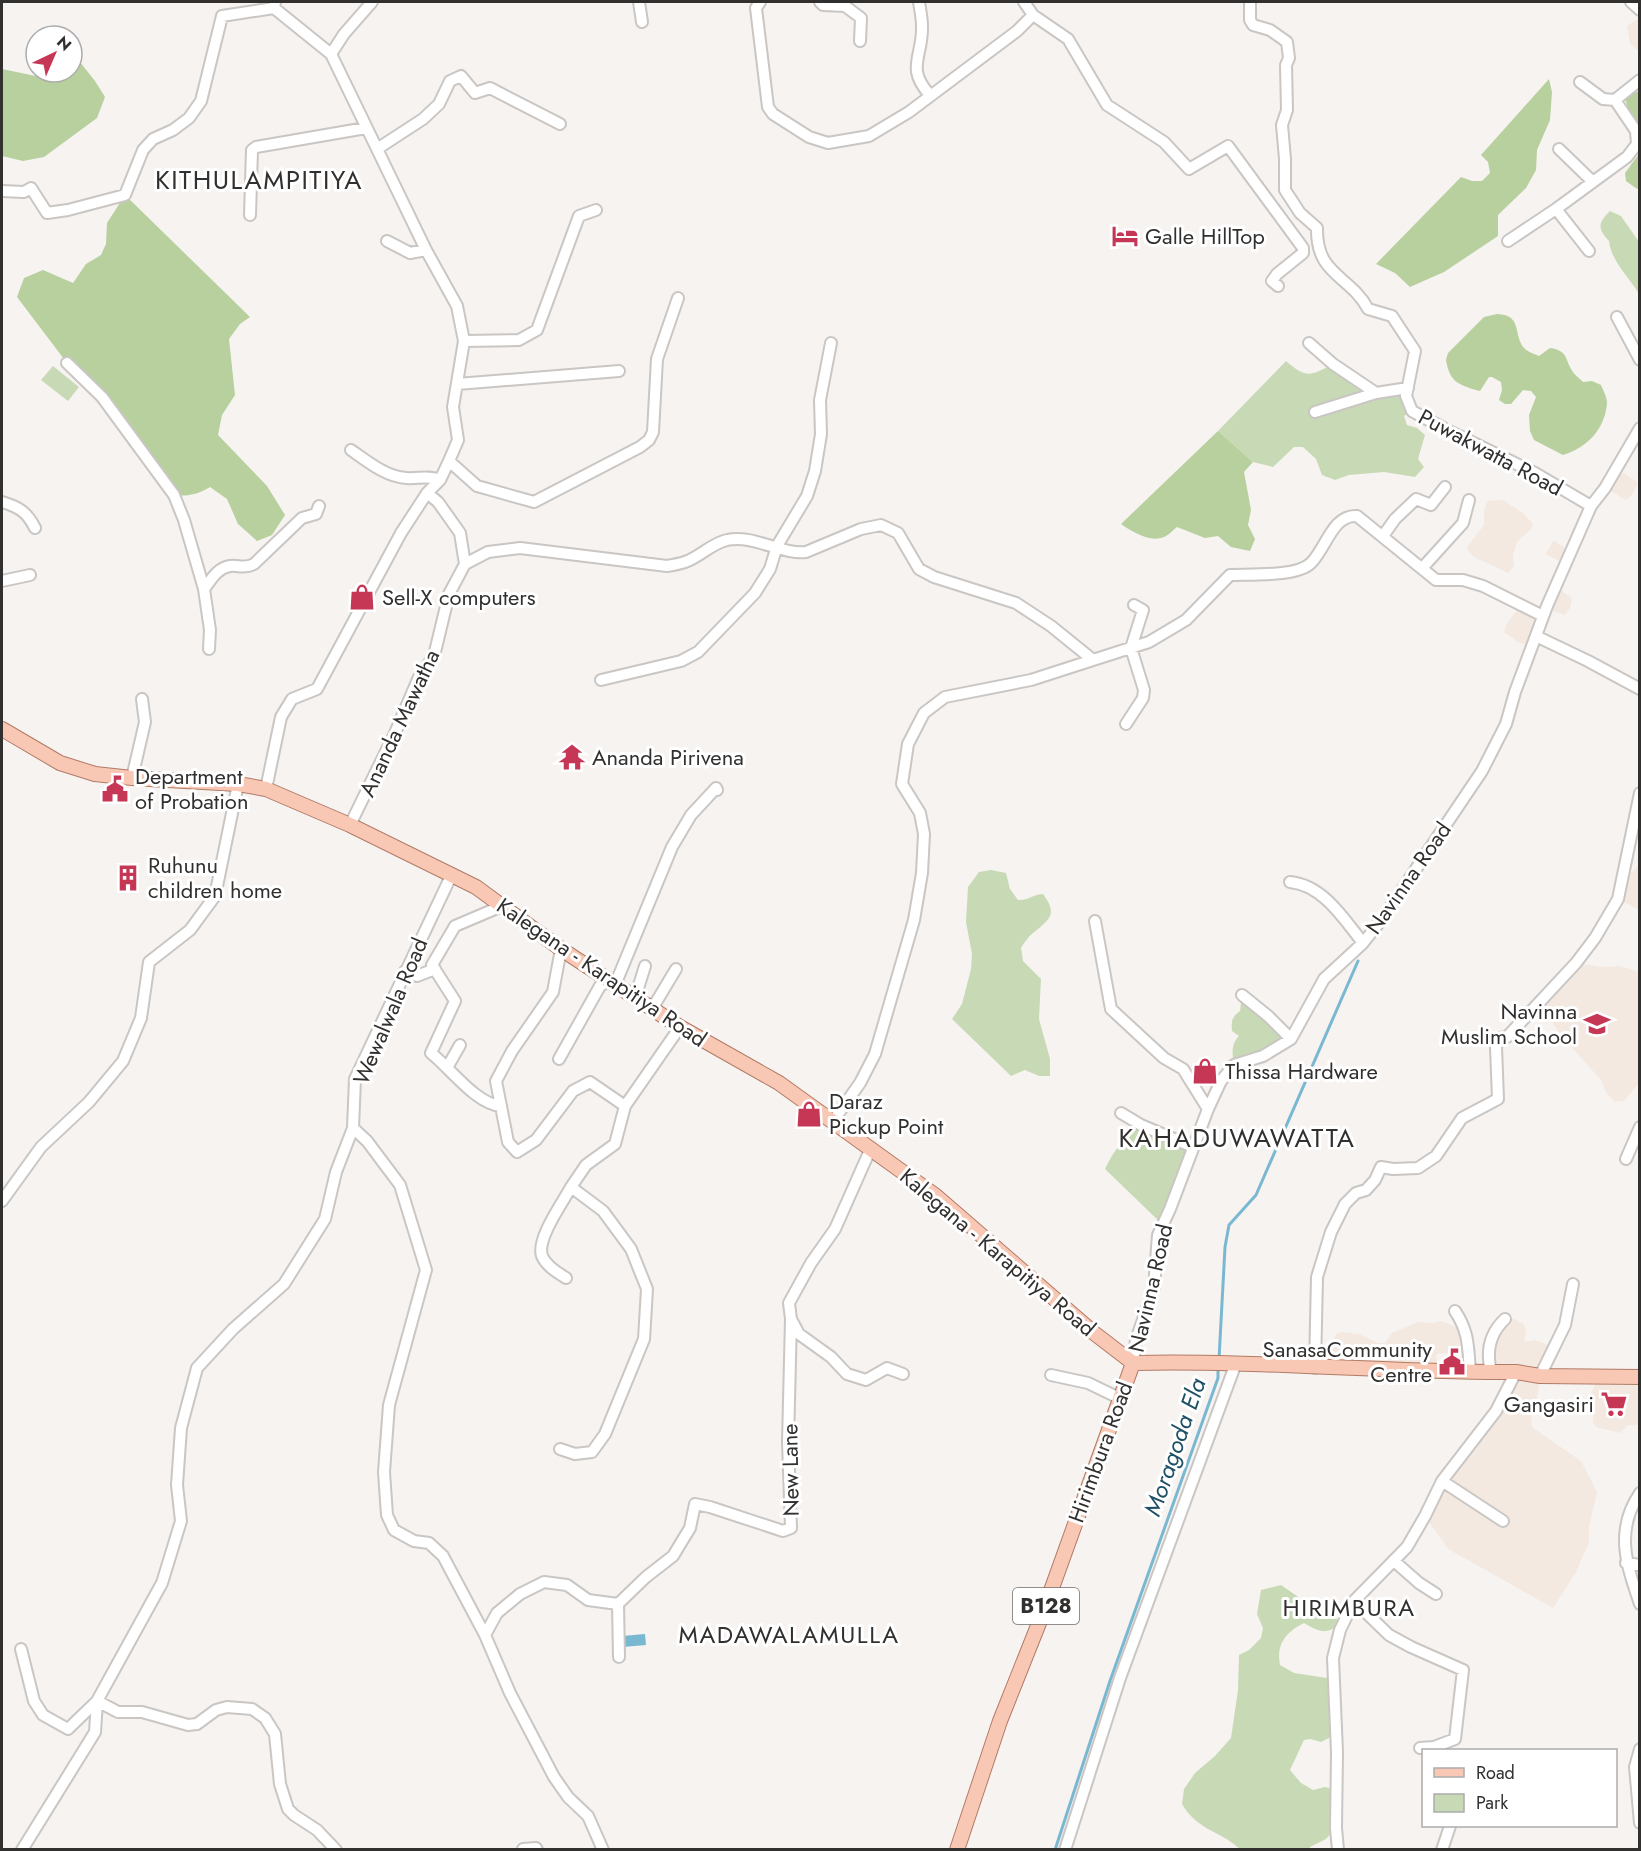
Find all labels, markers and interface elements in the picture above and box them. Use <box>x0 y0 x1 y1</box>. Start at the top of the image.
north arrow <box>24 24 84 84</box>
text: N <box>52 31 77 56</box>
district label: KITHULAMPITIYA <box>155 161 363 199</box>
place label: Galle HillTop <box>1145 220 1265 252</box>
hotel icon: Galle HillTop <box>1110 221 1140 251</box>
street label: Puwakwatta Road <box>1413 400 1569 504</box>
place label: Sell-X computers <box>382 581 536 613</box>
shop icon: Sell-X computers <box>347 582 377 612</box>
street label: Ananda Mawatha <box>351 644 447 802</box>
place label: Ananda Pirivena <box>592 741 744 773</box>
temple icon: Ananda Pirivena <box>557 742 587 772</box>
place label: Department of Probation <box>135 760 248 817</box>
public building icon: Department of Probation <box>100 774 130 804</box>
street label: Navinna Road <box>1357 815 1459 941</box>
place label: Ruhunu children home <box>148 849 282 906</box>
building icon: Ruhunu children home <box>113 863 143 893</box>
street label: Kalegana - Karapitiya Road <box>491 890 713 1054</box>
street label: Wewalwala Road <box>345 933 435 1089</box>
place label: Navinna Muslim School <box>1441 995 1577 1052</box>
school or university icon: Navinna Muslim School <box>1582 1009 1612 1039</box>
place label: Thissa Hardware <box>1225 1055 1378 1087</box>
shop icon: Thissa Hardware <box>1190 1056 1220 1086</box>
place label: Daraz Pickup Point <box>829 1085 944 1142</box>
shop icon: Daraz Pickup Point <box>794 1099 824 1129</box>
district label: KAHADUWAWATTA <box>1119 1119 1355 1157</box>
street label: Kalegana - Karapitiya Road <box>893 1160 1103 1344</box>
street label: Navinna Road <box>1120 1221 1180 1355</box>
place label: SanasaCommunity Centre <box>1263 1333 1432 1390</box>
public building icon: SanasaCommunity Centre <box>1437 1347 1467 1377</box>
water label: Moragoda Ela <box>1135 1373 1215 1521</box>
street label: Hirimbura Road <box>1060 1377 1140 1527</box>
place label: Gangasiri <box>1504 1388 1594 1420</box>
supermarket icon: Gangasiri <box>1599 1389 1629 1419</box>
street label: New Lane <box>773 1423 807 1517</box>
road number: B128 <box>1013 1588 1079 1624</box>
district label: HIRIMBURA <box>1283 1590 1416 1625</box>
district label: MADAWALAMULLA <box>678 1617 900 1652</box>
legend <box>1422 1749 1617 1827</box>
text: Road <box>1476 1760 1515 1786</box>
text: Park <box>1476 1790 1508 1816</box>

